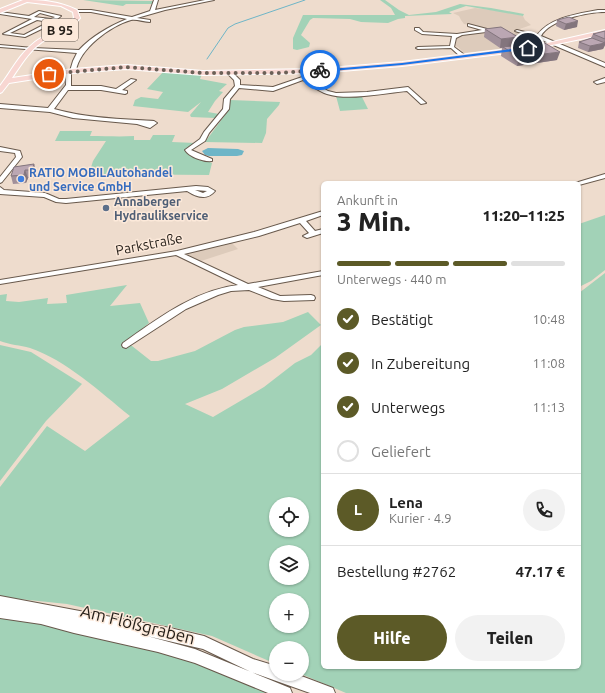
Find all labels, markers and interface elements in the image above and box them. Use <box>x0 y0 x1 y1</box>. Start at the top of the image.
road number: B 95 <box>42 19 78 41</box>
pin <box>511 31 545 65</box>
icon: home <box>517 37 539 59</box>
courier <box>300 50 340 90</box>
pin <box>32 57 66 91</box>
icon: bike <box>309 59 331 81</box>
icon: bag <box>38 63 60 85</box>
place label: RATIO MOBILAutohandel und Service GmbH <box>29 166 173 193</box>
marker: RATIO MOBILAutohandel und Service GmbH <box>16 174 26 184</box>
text: Ankunft in <box>337 193 398 207</box>
place label: Annaberger Hydraulikservice <box>114 195 208 222</box>
marker: Annaberger Hydraulikservice <box>101 203 111 213</box>
text: 3 Min. <box>337 207 410 236</box>
text: 11:20–11:25 <box>482 207 565 224</box>
street label: Parkstraße <box>114 230 184 258</box>
text: Unterwegs · 440 m <box>337 272 446 286</box>
icon: check <box>337 308 359 330</box>
text: Bestätigt <box>371 311 433 328</box>
text: 10:48 <box>532 312 565 326</box>
icon: check <box>337 352 359 374</box>
text: In Zubereitung <box>371 355 470 372</box>
text: 11:08 <box>532 356 565 370</box>
icon: check <box>337 396 359 418</box>
text: Unterwegs <box>371 399 445 416</box>
text: 11:13 <box>532 400 565 414</box>
text: Geliefert <box>371 443 431 460</box>
button: phone <box>523 489 565 531</box>
text: Lena <box>389 494 423 511</box>
map controls <box>269 497 309 681</box>
button: locate <box>269 497 309 537</box>
text: L <box>354 501 362 518</box>
text: Kurier · 4.9 <box>389 511 452 525</box>
button: layers <box>269 545 309 585</box>
text: Bestellung #2762 <box>337 563 456 580</box>
text: 47.17 € <box>515 563 565 580</box>
button: + <box>269 593 309 633</box>
street label: Am Flößgraben <box>79 601 197 647</box>
button: Hilfe <box>337 615 447 661</box>
button: Teilen <box>455 615 565 661</box>
button: − <box>269 641 309 681</box>

